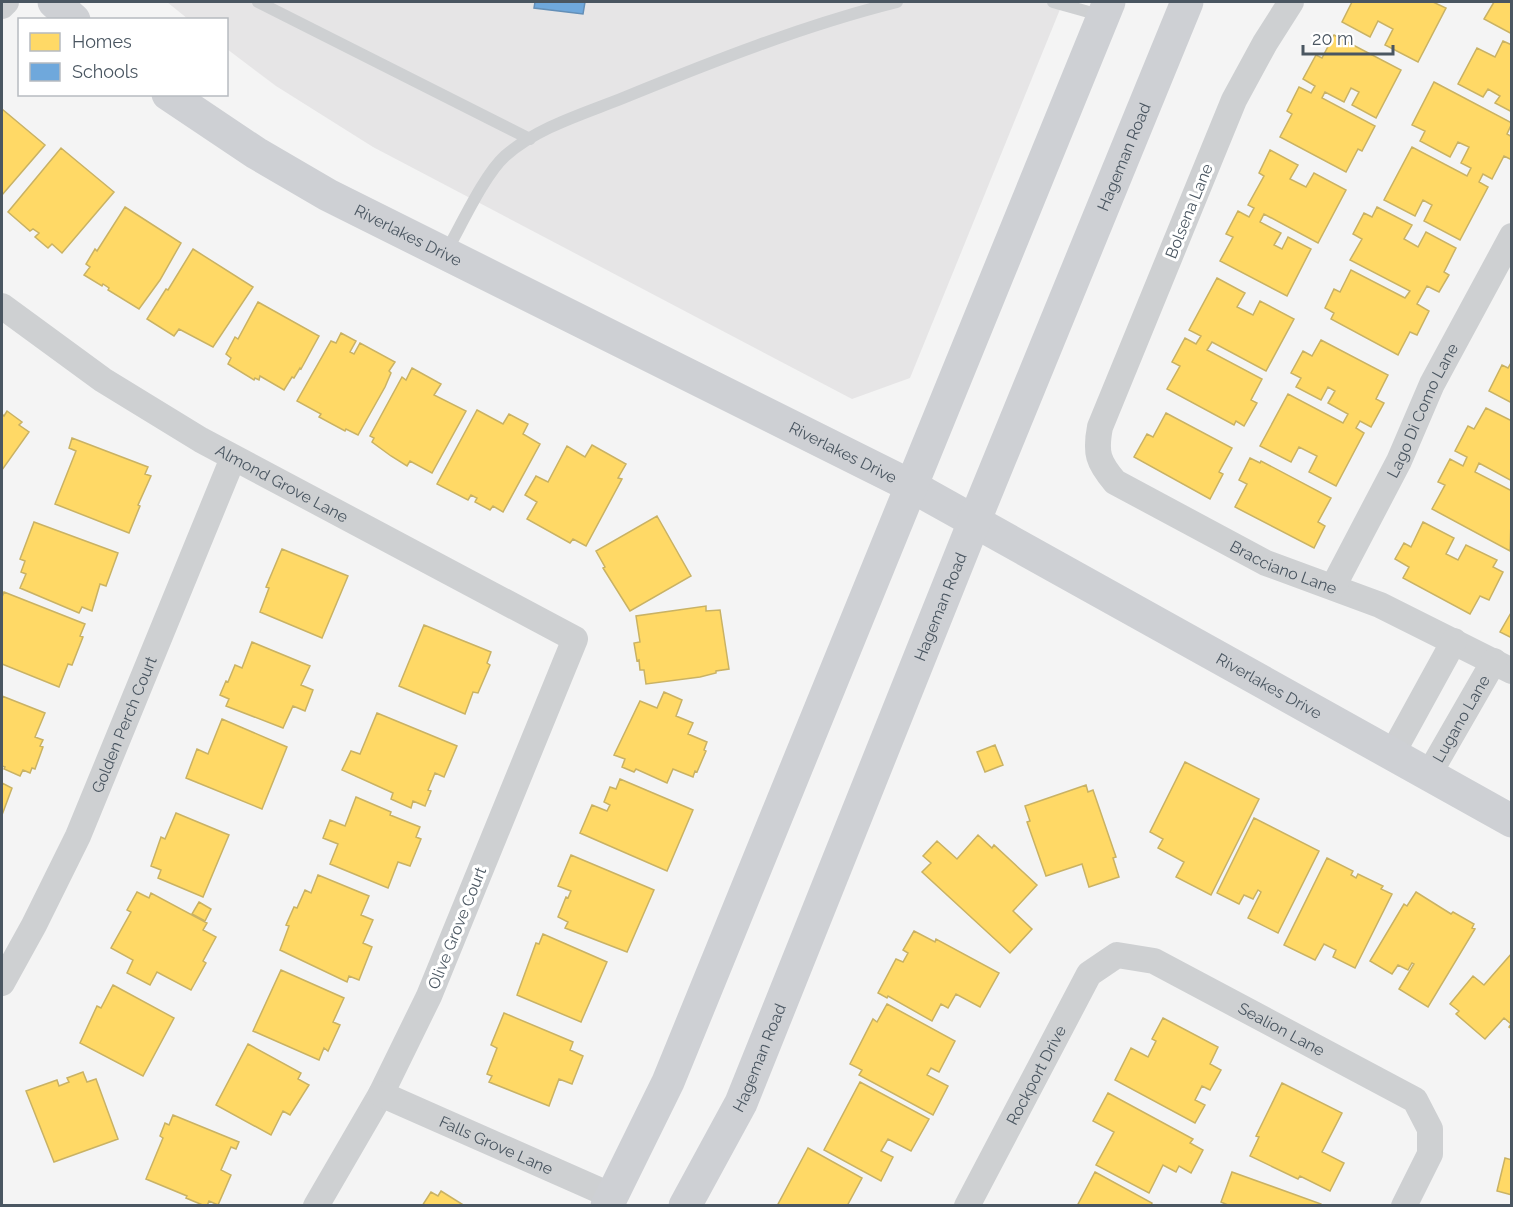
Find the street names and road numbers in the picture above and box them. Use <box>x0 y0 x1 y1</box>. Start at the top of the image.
street label: Hageman Road <box>1093 100 1154 214</box>
street label: Bolsena Lane <box>1161 161 1217 261</box>
street label: Riverlakes Drive <box>351 200 465 270</box>
street label: Lago Di Como Lane <box>1383 340 1462 481</box>
street label: Riverlakes Drive <box>786 417 900 487</box>
street label: Almond Grove Lane <box>213 440 352 526</box>
street label: Bracciano Lane <box>1227 536 1340 598</box>
street label: Hageman Road <box>910 550 970 664</box>
street label: Riverlakes Drive <box>1213 649 1325 723</box>
street label: Golden Perch Court <box>87 653 160 796</box>
street label: Lugano Lane <box>1428 672 1493 765</box>
street label: Olive Grove Court <box>424 863 490 992</box>
street label: Sealion Lane <box>1235 998 1328 1060</box>
street label: Hageman Road <box>728 1001 789 1115</box>
street label: Rockport Drive <box>1002 1022 1070 1128</box>
street label: Falls Grove Lane <box>436 1112 556 1178</box>

